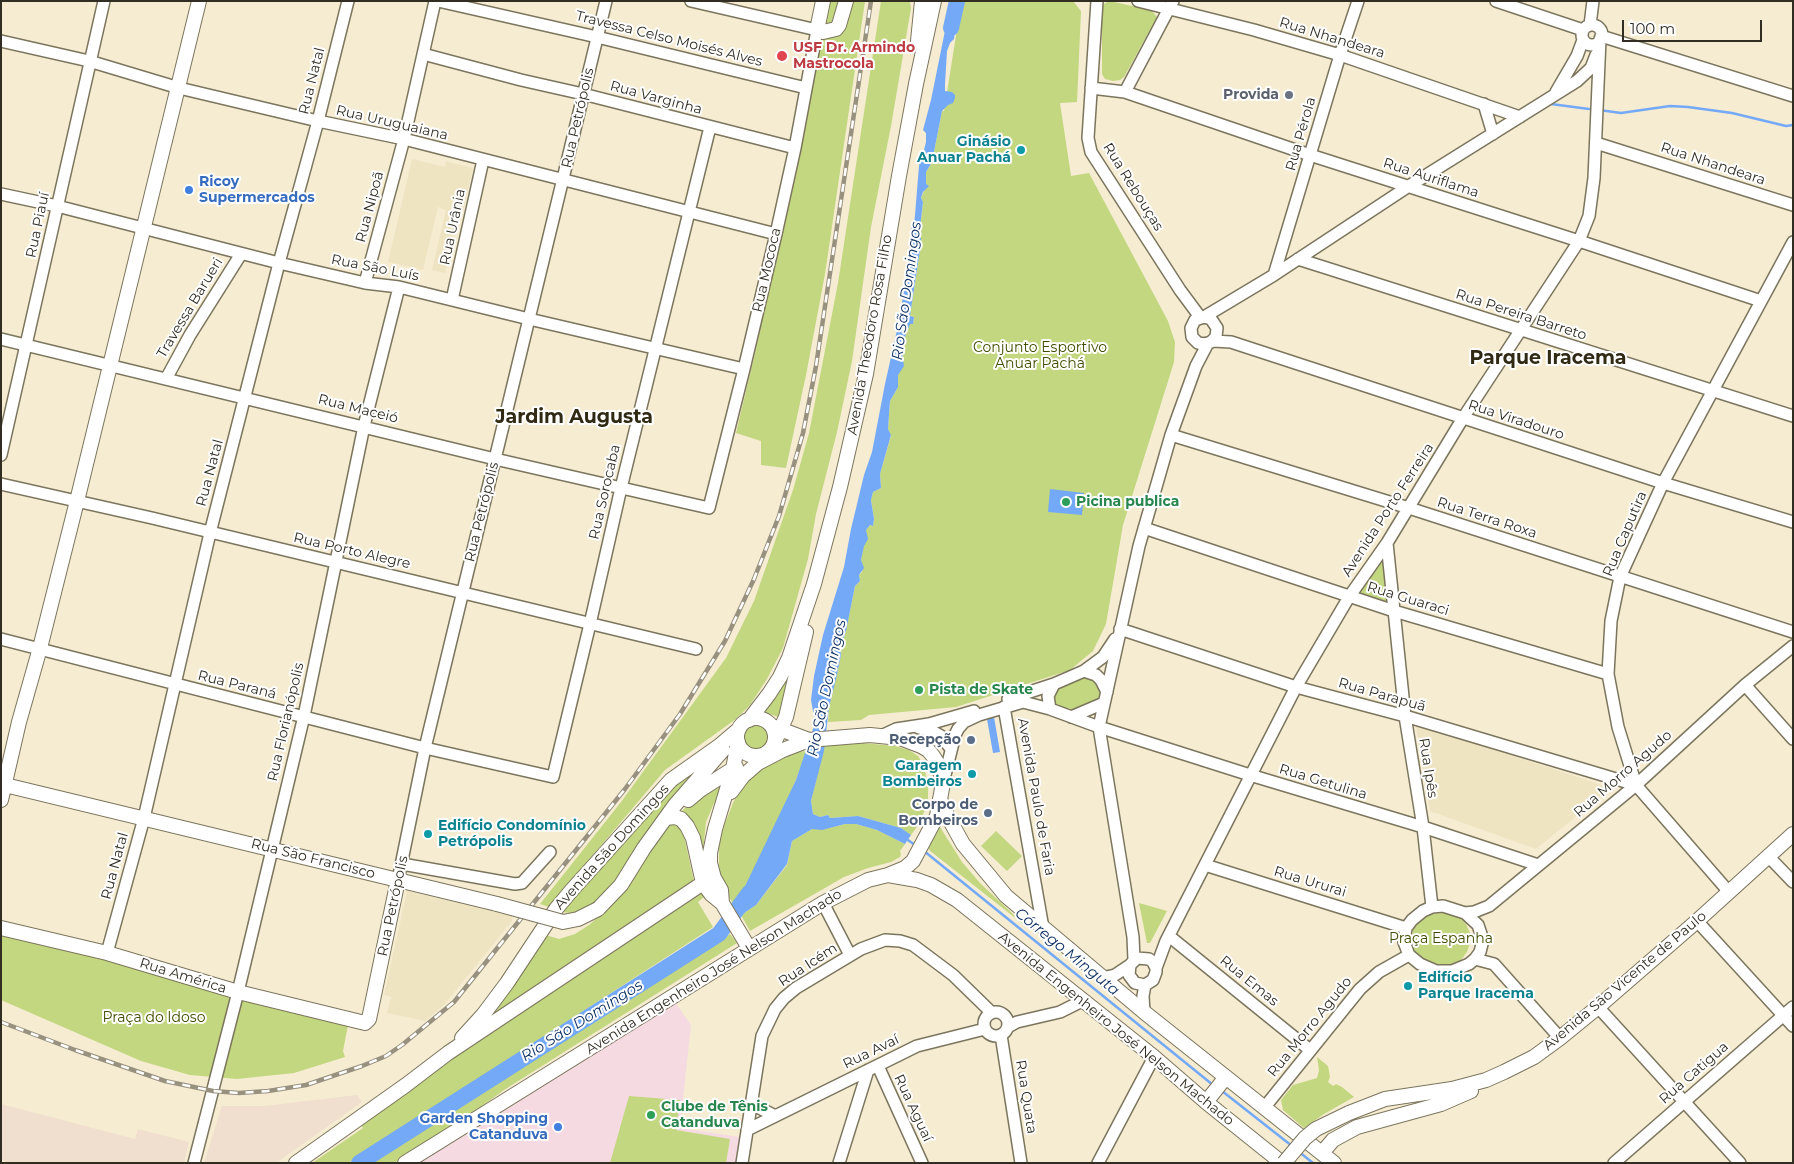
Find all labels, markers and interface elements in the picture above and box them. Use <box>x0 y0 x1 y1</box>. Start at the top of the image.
street label: Travessa Celso Moisés Alves <box>574 8 764 70</box>
scale bar <box>1624 10 1764 42</box>
street label: Rua Nhandeara <box>1277 14 1387 62</box>
text: 100 m <box>1630 19 1675 38</box>
place label: USF Dr. Armindo Mastrocola <box>793 40 915 72</box>
street label: Rua Natal <box>296 46 328 116</box>
marker: USF Dr. Armindo Mastrocola <box>775 49 789 63</box>
street label: Rua Petrópolis <box>558 66 598 170</box>
street label: Rua Varginha <box>608 78 704 118</box>
place label: Provida <box>1223 87 1279 103</box>
marker: Provida <box>1283 89 1295 101</box>
street label: Rua Pérola <box>1282 95 1320 173</box>
street label: Rua Uruguaiana <box>334 102 450 144</box>
place label: Ginásio Anuar Pachá <box>917 134 1011 166</box>
street label: Rua Nhandeara <box>1658 139 1768 189</box>
street label: Rua Rebouças <box>1099 140 1167 234</box>
marker: Ginásio Anuar Pachá <box>1015 144 1027 156</box>
street label: Rua Auriflama <box>1381 155 1481 201</box>
street label: Rua Nipoã <box>352 170 388 244</box>
place label: Ricoy Supermercados <box>199 174 315 206</box>
marker: Ricoy Supermercados <box>183 184 195 196</box>
street label: Rua Urânia <box>437 187 469 267</box>
street label: Rua Piauí <box>23 191 53 259</box>
water label: Rio São Domingos <box>888 221 926 361</box>
street label: Rua Mococa <box>749 226 785 314</box>
street label: Avenida Theodoro Rosa Filho <box>844 233 896 437</box>
street label: Rua São Luís <box>330 251 420 285</box>
street label: Travessa Barueri <box>153 255 227 361</box>
street label: Rua Pereira Barreto <box>1453 286 1589 344</box>
park label: Conjunto Esportivo Anuar Pachá <box>973 340 1107 372</box>
district label: Parque Iracema <box>1469 347 1627 369</box>
street label: Rua Maceió <box>316 391 400 427</box>
street label: Rua Viradouro <box>1466 397 1566 443</box>
district label: Jardim Augusta <box>495 406 653 428</box>
street label: Rua Natal <box>193 438 227 508</box>
street label: Avenida Porto Ferreira <box>1338 440 1438 580</box>
street label: Rua Sorocaba <box>586 443 624 541</box>
street label: Rua Petrópolis <box>461 460 503 564</box>
street label: Rua Caputira <box>1599 489 1651 579</box>
place label: Picina publica <box>1076 494 1179 510</box>
street label: Rua Terra Roxa <box>1435 494 1539 542</box>
marker: Picina publica <box>1060 496 1072 508</box>
street label: Rua Porto Alegre <box>292 529 412 573</box>
street label: Rua Guaraci <box>1365 579 1451 619</box>
water label: Rio São Domingos <box>804 618 850 758</box>
street label: Rua Florianópolis <box>264 661 308 783</box>
street label: Rua Paraná <box>196 667 278 703</box>
street label: Rua Parapuã <box>1336 675 1428 715</box>
place label: Pista de Skate <box>929 682 1033 698</box>
marker: Pista de Skate <box>913 684 925 696</box>
street label: Avenida Paulo de Faria <box>1014 717 1058 877</box>
street label: Rua Morro Agudo <box>1571 727 1675 821</box>
place label: Recepção <box>889 732 961 748</box>
marker: Recepção <box>965 734 977 746</box>
street label: Rua Ipês <box>1415 737 1441 799</box>
place label: Garagem Bombeiros <box>882 758 962 790</box>
street label: Rua Getulina <box>1277 761 1369 803</box>
marker: Garagem Bombeiros <box>966 768 978 780</box>
street label: Avenida São Domingos <box>551 781 673 913</box>
place label: Corpo de Bombeiros <box>898 797 978 830</box>
marker: Corpo de Bombeiros <box>982 807 994 819</box>
place label: Edifício Condomínio Petrópolis <box>438 818 586 850</box>
marker: Edifício Condomínio Petrópolis <box>422 828 434 840</box>
street label: Rua Natal <box>98 831 132 901</box>
street label: Rua São Francisco <box>249 835 377 883</box>
street label: Rua Petrópolis <box>374 854 412 958</box>
street label: Rua Ururai <box>1272 863 1348 901</box>
street label: Avenida Engenheiro José Nelson Machado <box>583 886 845 1058</box>
water label: Córrego Minguta <box>1011 904 1123 1000</box>
street label: Avenida São Vicente de Paulo <box>1540 908 1710 1054</box>
street label: Avenida Engenheiro José Nelson Machado <box>995 929 1237 1129</box>
park label: Praça Espanha <box>1389 931 1493 947</box>
street label: Rua Icém <box>775 940 841 990</box>
street label: Rua Emas <box>1216 952 1282 1010</box>
street label: Rua América <box>137 955 229 997</box>
place label: Edifício Parque Iracema <box>1418 970 1534 1002</box>
street label: Rua Morro Agudo <box>1264 973 1356 1081</box>
water label: Rio São Domingos <box>518 976 646 1066</box>
marker: Edifício Parque Iracema <box>1402 980 1414 992</box>
park label: Praça do Idoso <box>103 1010 205 1026</box>
street label: Rua Avaí <box>840 1031 902 1073</box>
street label: Rua Catigua <box>1656 1038 1732 1108</box>
street label: Rua Quata <box>1012 1059 1040 1135</box>
street label: Rua Aguaí <box>890 1072 936 1144</box>
place label: Clube de Tênis Catanduva <box>661 1099 768 1132</box>
marker: Clube de Tênis Catanduva <box>645 1109 657 1121</box>
place label: Garden Shopping Catanduva <box>420 1111 548 1144</box>
marker: Garden Shopping Catanduva <box>552 1121 564 1133</box>

